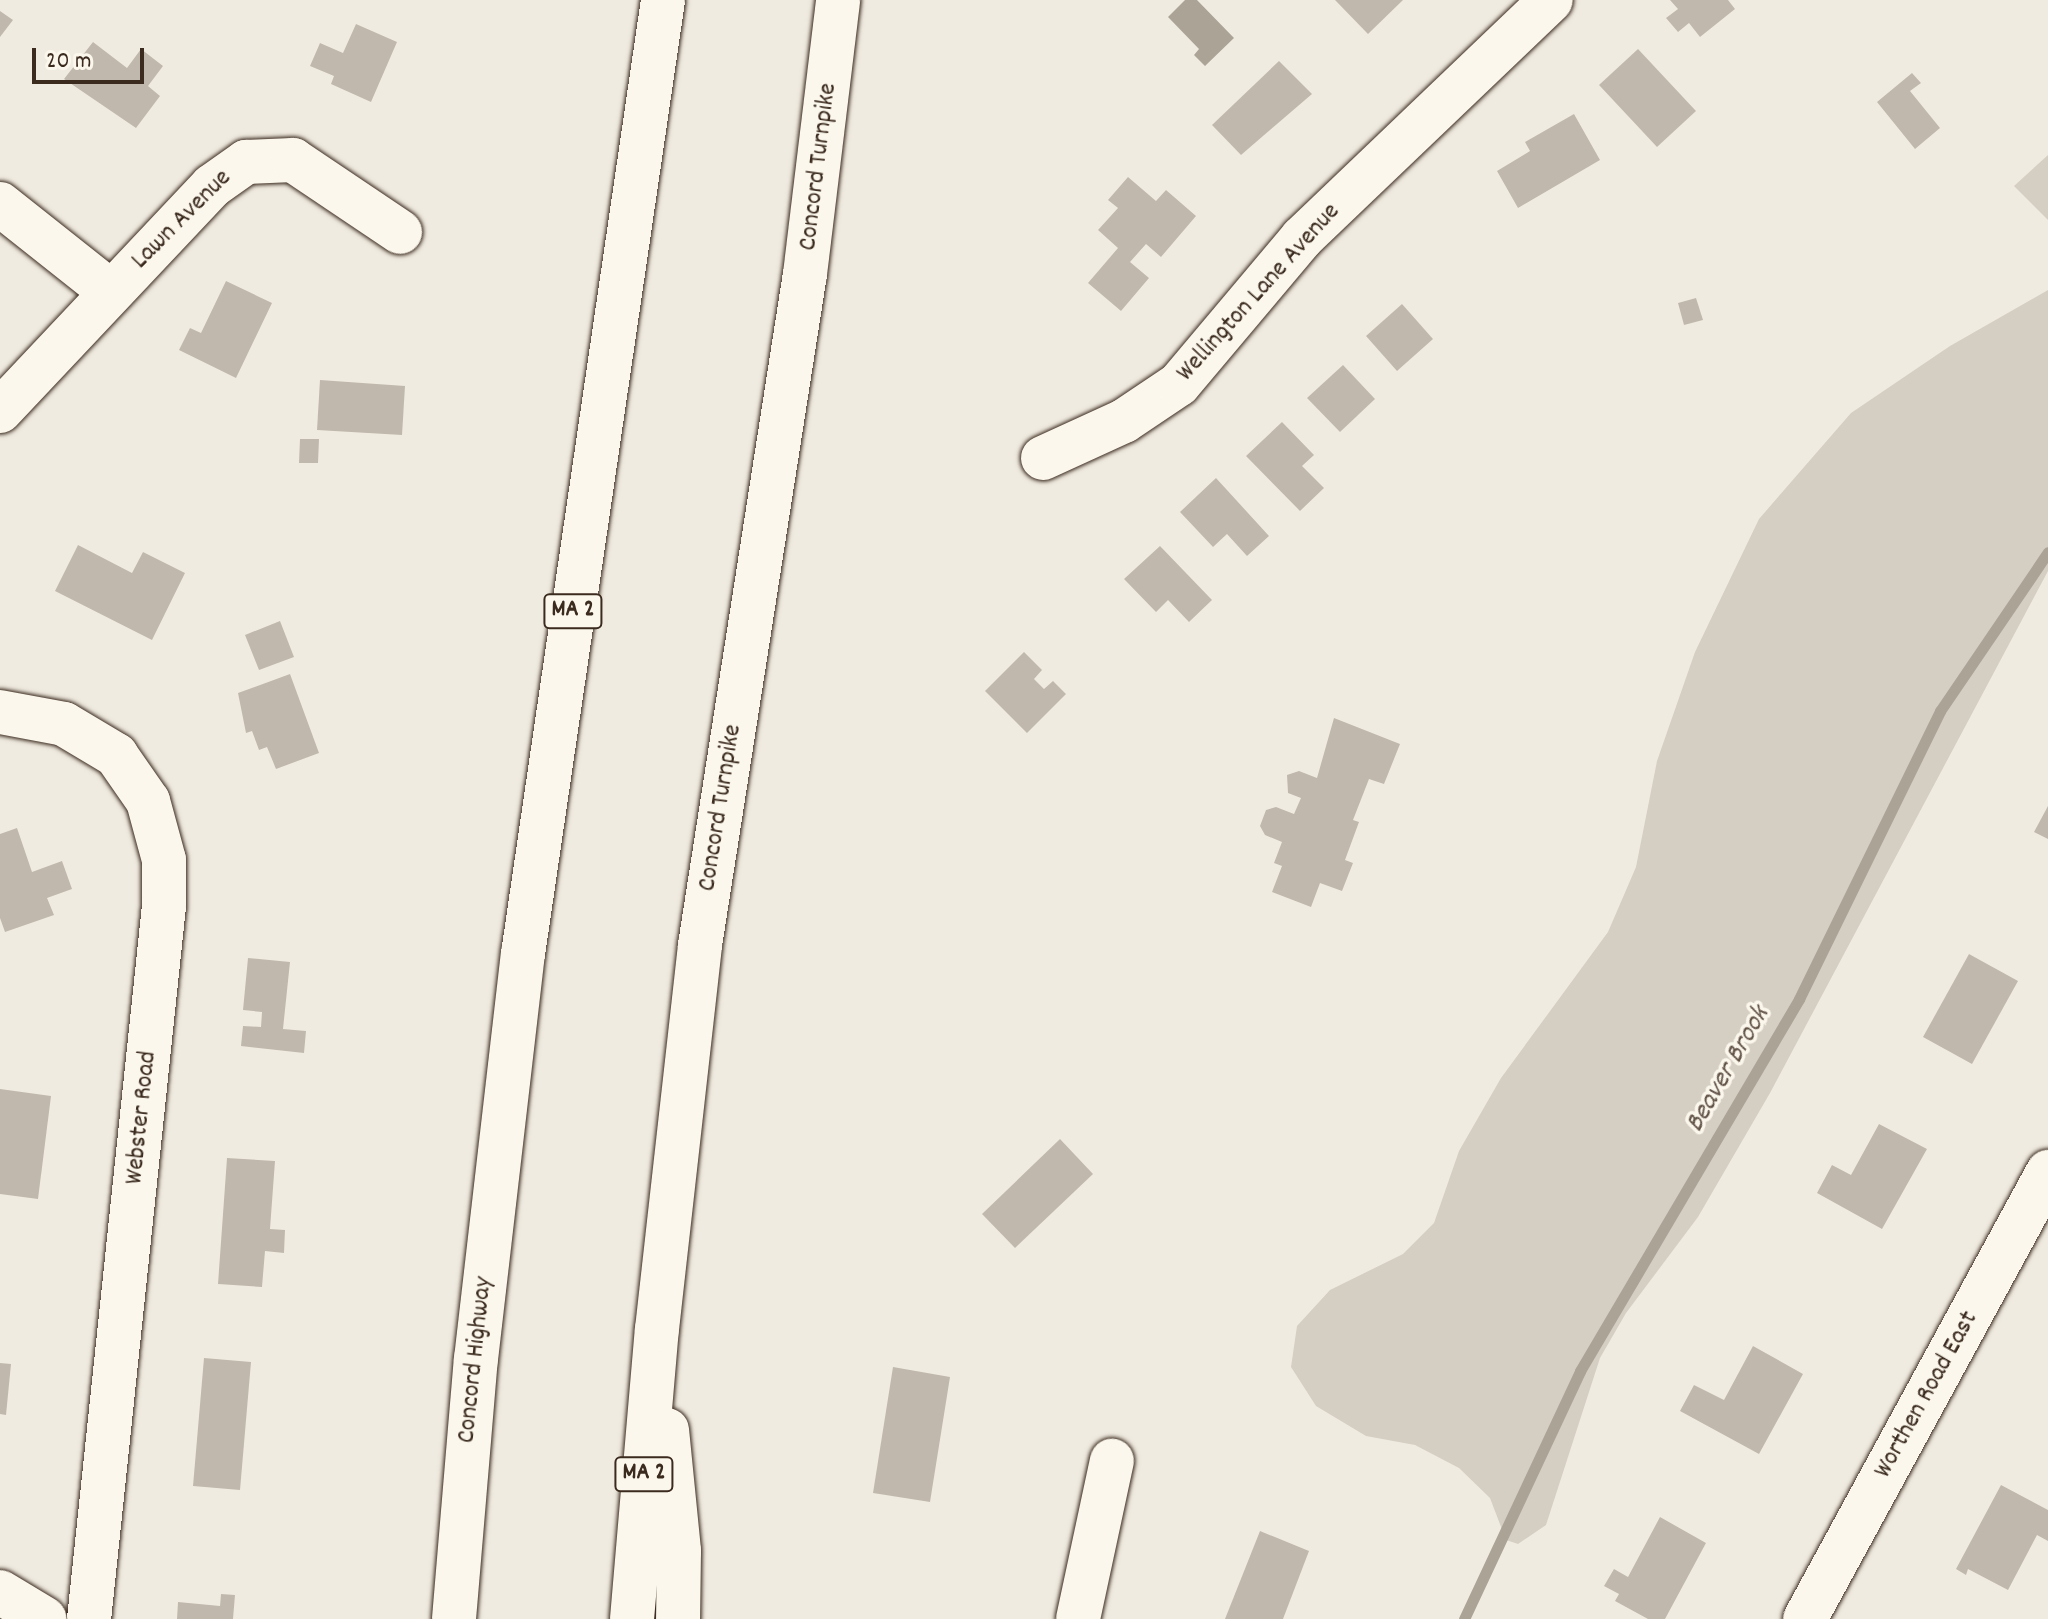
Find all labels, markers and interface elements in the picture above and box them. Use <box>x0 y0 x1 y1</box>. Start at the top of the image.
scale bar <box>36 32 148 82</box>
text: 20 m <box>46 45 92 79</box>
street label: Concord Turnpike <box>793 82 845 252</box>
street label: Lawn Avenue <box>125 163 239 277</box>
street label: Wellington Lane Avenue <box>1171 197 1347 389</box>
road number: MA 2 <box>543 591 603 631</box>
street label: Concord Turnpike <box>692 722 750 894</box>
water label: Beaver Brook <box>1680 1001 1778 1139</box>
street label: Webster Road <box>119 1050 165 1186</box>
street label: Concord Highway <box>452 1275 500 1445</box>
street label: Worthen Road East <box>1868 1306 1986 1484</box>
road number: MA 2 <box>614 1454 674 1494</box>

